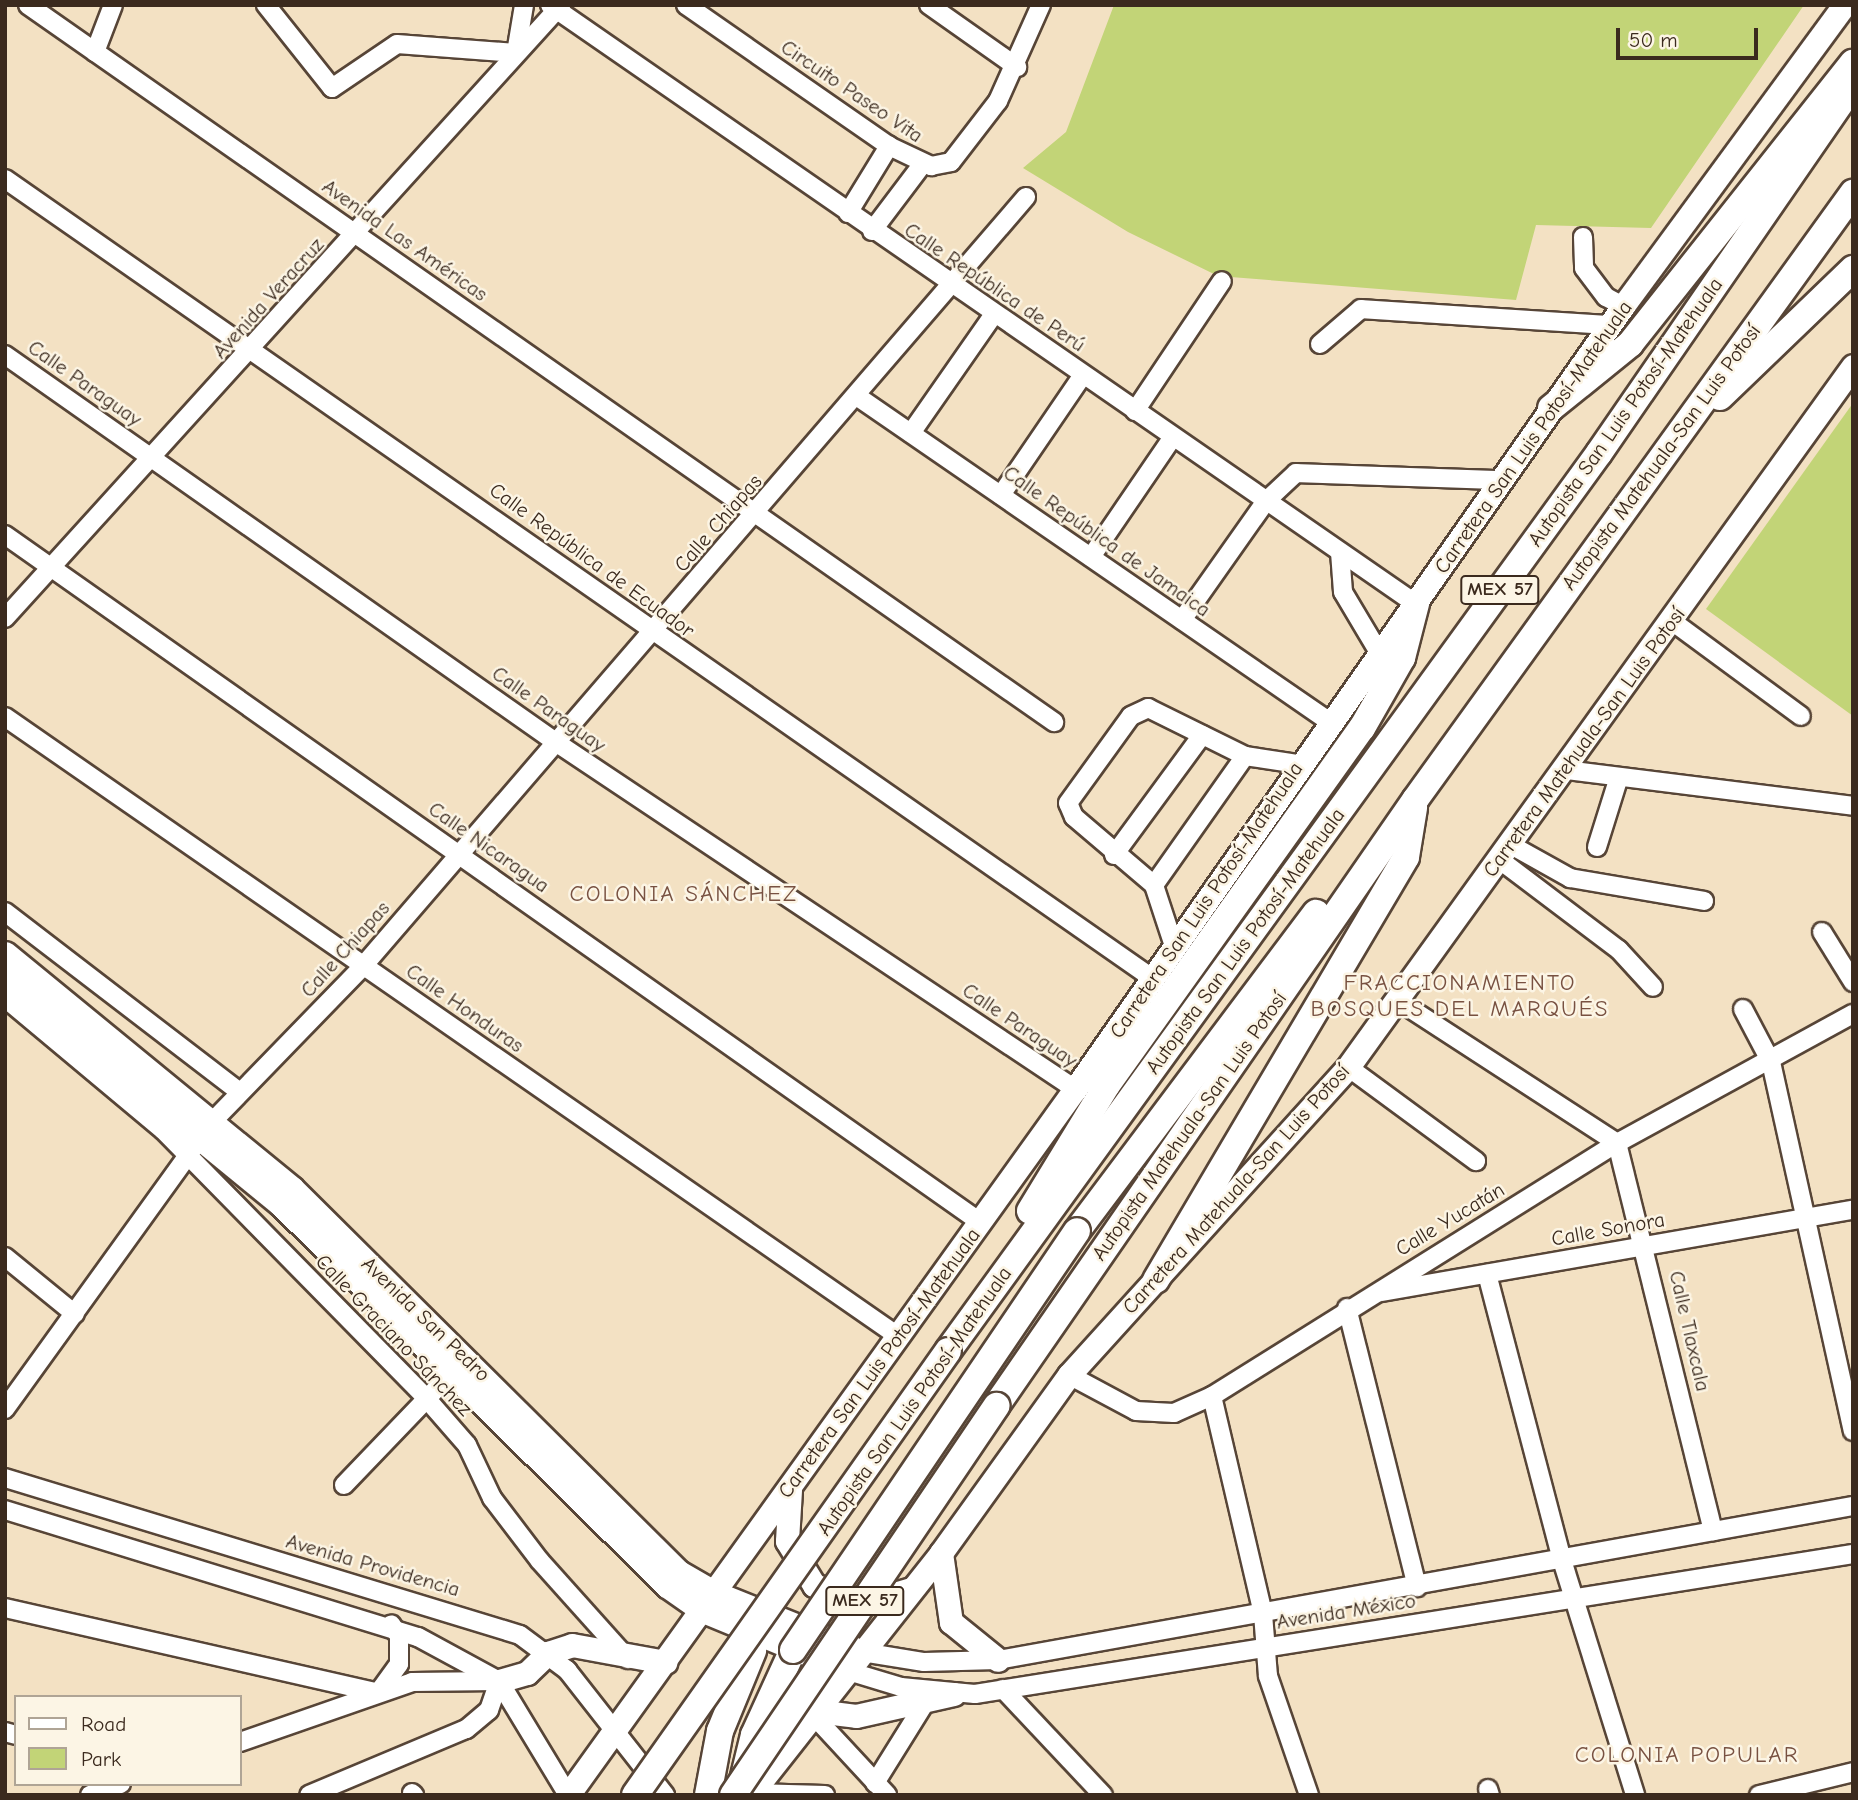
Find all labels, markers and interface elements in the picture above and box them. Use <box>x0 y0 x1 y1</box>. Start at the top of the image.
scale bar <box>1620 14 1762 58</box>
text: 50 m <box>1629 28 1678 52</box>
street label: Circuito Paseo Vita <box>776 34 928 148</box>
street label: Avenida Las Américas <box>317 173 493 307</box>
street label: Calle República de Perú <box>900 217 1090 357</box>
street label: Avenida Veracruz <box>207 232 329 364</box>
street label: Autopista San Luis Potosí-Matehuala <box>1522 273 1728 551</box>
street label: Carretera San Luis Potosí-Matehuala <box>1429 296 1637 578</box>
street label: Autopista Matehuala-San Luis Potosí <box>1556 319 1766 595</box>
street label: Calle Paraguay <box>23 335 147 431</box>
street label: Calle República de Jamaica <box>999 460 1215 622</box>
street label: Calle Chiapas <box>669 469 767 577</box>
street label: Calle República de Ecuador <box>485 477 699 643</box>
road number: MEX 57 <box>1460 575 1540 606</box>
street label: Carretera Matehuala-San Luis Potosí <box>1478 602 1690 882</box>
street label: Calle Paraguay <box>487 661 611 757</box>
street label: Carretera San Luis Potosí-Matehuala <box>1104 757 1308 1043</box>
street label: Calle Nicaragua <box>424 796 554 898</box>
street label: Autopista San Luis Potosí-Matehuala <box>1140 803 1350 1079</box>
district label: COLONIA SÁNCHEZ <box>571 880 797 908</box>
street label: Calle Chiapas <box>295 896 395 1002</box>
street label: Calle Honduras <box>401 958 529 1058</box>
district label: FRACCIONAMIENTO BOSQUES DEL MARQUÉS <box>1313 969 1607 1023</box>
street label: Calle Paraguay <box>958 977 1082 1073</box>
street label: Autopista Matehuala-San Luis Potosí <box>1086 987 1292 1265</box>
street label: Carretera Matehuala-San Luis Potosí <box>1117 1059 1355 1319</box>
street label: Calle Yucatán <box>1391 1177 1509 1261</box>
street label: Calle Sonora <box>1549 1207 1667 1251</box>
street label: Carretera San Luis Potosí-Matehuala <box>773 1223 985 1503</box>
street label: Calle Graciano Sánchez <box>310 1249 478 1421</box>
street label: Avenida San Pedro <box>356 1251 496 1387</box>
street label: Autopista San Luis Potosí-Matehuala <box>811 1262 1017 1540</box>
street label: Calle Tlaxcala <box>1664 1268 1716 1394</box>
street label: Avenida Providencia <box>283 1528 463 1602</box>
road number: MEX 57 <box>825 1586 905 1616</box>
street label: Avenida México <box>1275 1588 1417 1634</box>
legend <box>14 1695 242 1786</box>
text: Road <box>81 1712 126 1736</box>
district label: COLONIA POPULAR <box>1577 1741 1797 1769</box>
text: Park <box>81 1747 121 1771</box>

